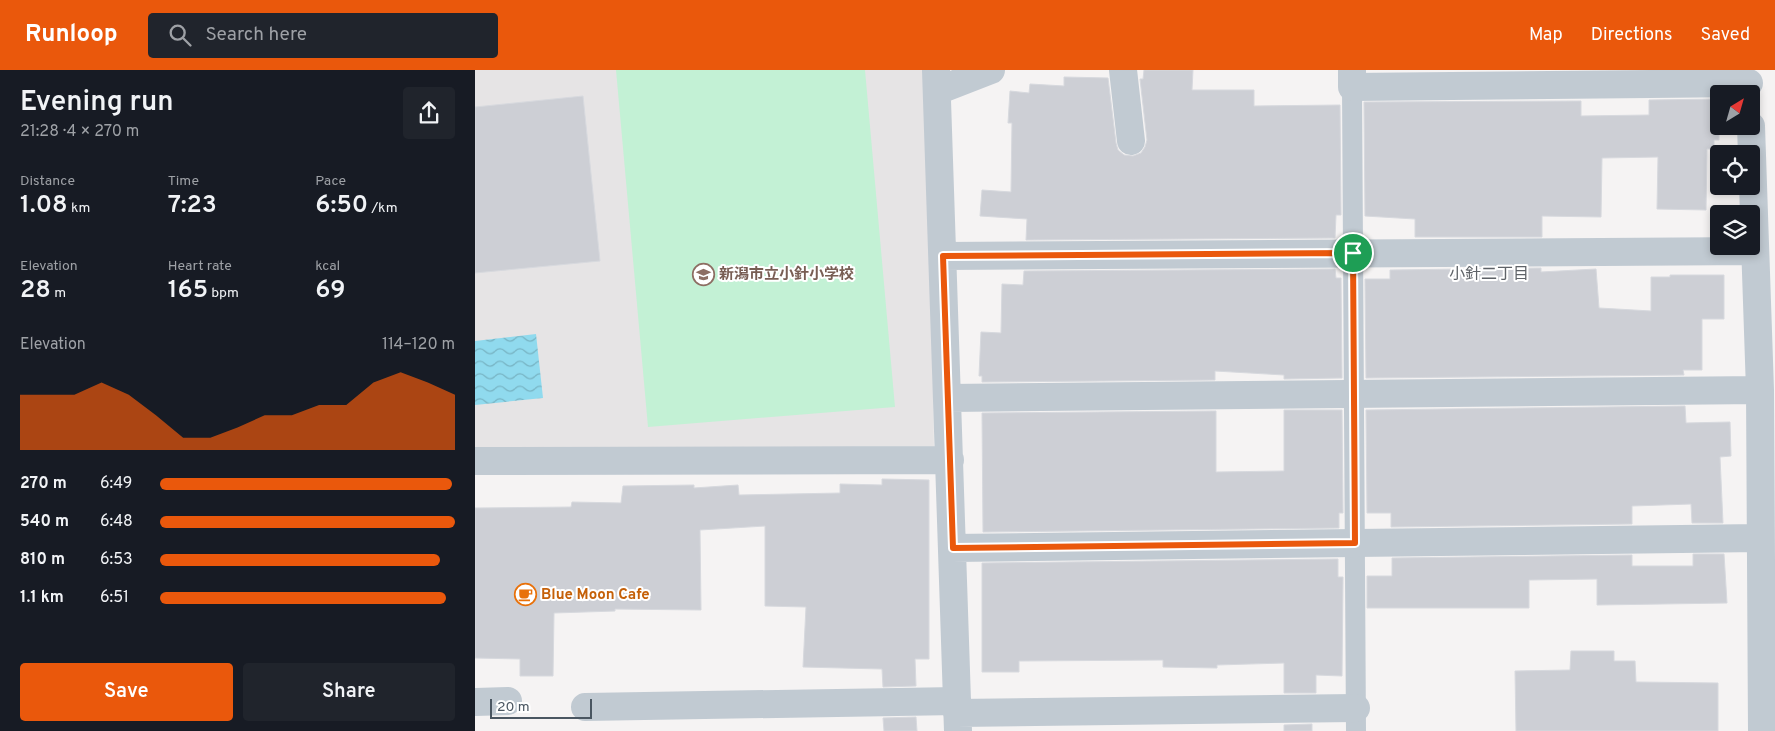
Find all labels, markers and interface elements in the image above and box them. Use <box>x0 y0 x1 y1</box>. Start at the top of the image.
search box <box>148 13 498 58</box>
text: Runloop <box>25 20 118 50</box>
icon: search <box>166 21 194 49</box>
text: Search here <box>206 23 307 47</box>
text: Map <box>1529 24 1563 47</box>
text: Directions <box>1591 24 1673 47</box>
text: Saved <box>1701 24 1750 47</box>
text: Evening run <box>20 85 174 121</box>
north arrow <box>1710 85 1760 135</box>
map controls <box>1710 85 1760 255</box>
button: share <box>403 87 455 139</box>
text: 21:28 · 4 × 270 m <box>20 122 139 142</box>
button: locate <box>1710 145 1760 195</box>
text: Distance <box>20 173 75 190</box>
text: Time <box>168 173 199 190</box>
text: Pace <box>315 173 346 190</box>
text: 1.08 <box>20 190 68 222</box>
text: 7:23 <box>168 190 217 222</box>
text: 6:50 <box>315 190 368 222</box>
text: km <box>68 200 90 217</box>
text: /km <box>368 200 398 217</box>
button: layers <box>1710 205 1760 255</box>
pin <box>1332 232 1374 274</box>
icon: arrive <box>1339 239 1367 267</box>
text: Elevation <box>20 258 78 275</box>
text: Heart rate <box>168 258 232 275</box>
text: kcal <box>315 258 340 275</box>
school or university icon: 新潟市立小針小学校 <box>691 263 715 287</box>
place label: 新潟市立小針小学校 <box>719 265 854 285</box>
district label: 小針二丁目 <box>1449 265 1529 285</box>
text: 28 <box>20 275 51 307</box>
text: 165 <box>168 275 208 307</box>
text: 69 <box>315 275 346 307</box>
text: m <box>51 285 66 302</box>
text: bpm <box>208 285 239 302</box>
text: Elevation <box>20 335 86 355</box>
text: 114–120 m <box>382 335 455 355</box>
text: 270 m <box>20 474 67 494</box>
text: 6:49 <box>100 474 132 494</box>
text: 540 m <box>20 512 69 532</box>
text: 6:48 <box>100 512 133 532</box>
text: 810 m <box>20 550 65 570</box>
text: 6:53 <box>100 550 133 570</box>
cafe icon: Blue Moon Cafe <box>513 583 537 607</box>
place label: Blue Moon Cafe <box>541 586 650 605</box>
text: 1.1 km <box>20 588 64 608</box>
text: 6:51 <box>100 588 129 608</box>
button: Save <box>20 663 233 721</box>
button: Share <box>243 663 455 721</box>
scale bar <box>490 696 593 719</box>
text: 20 m <box>497 699 530 716</box>

